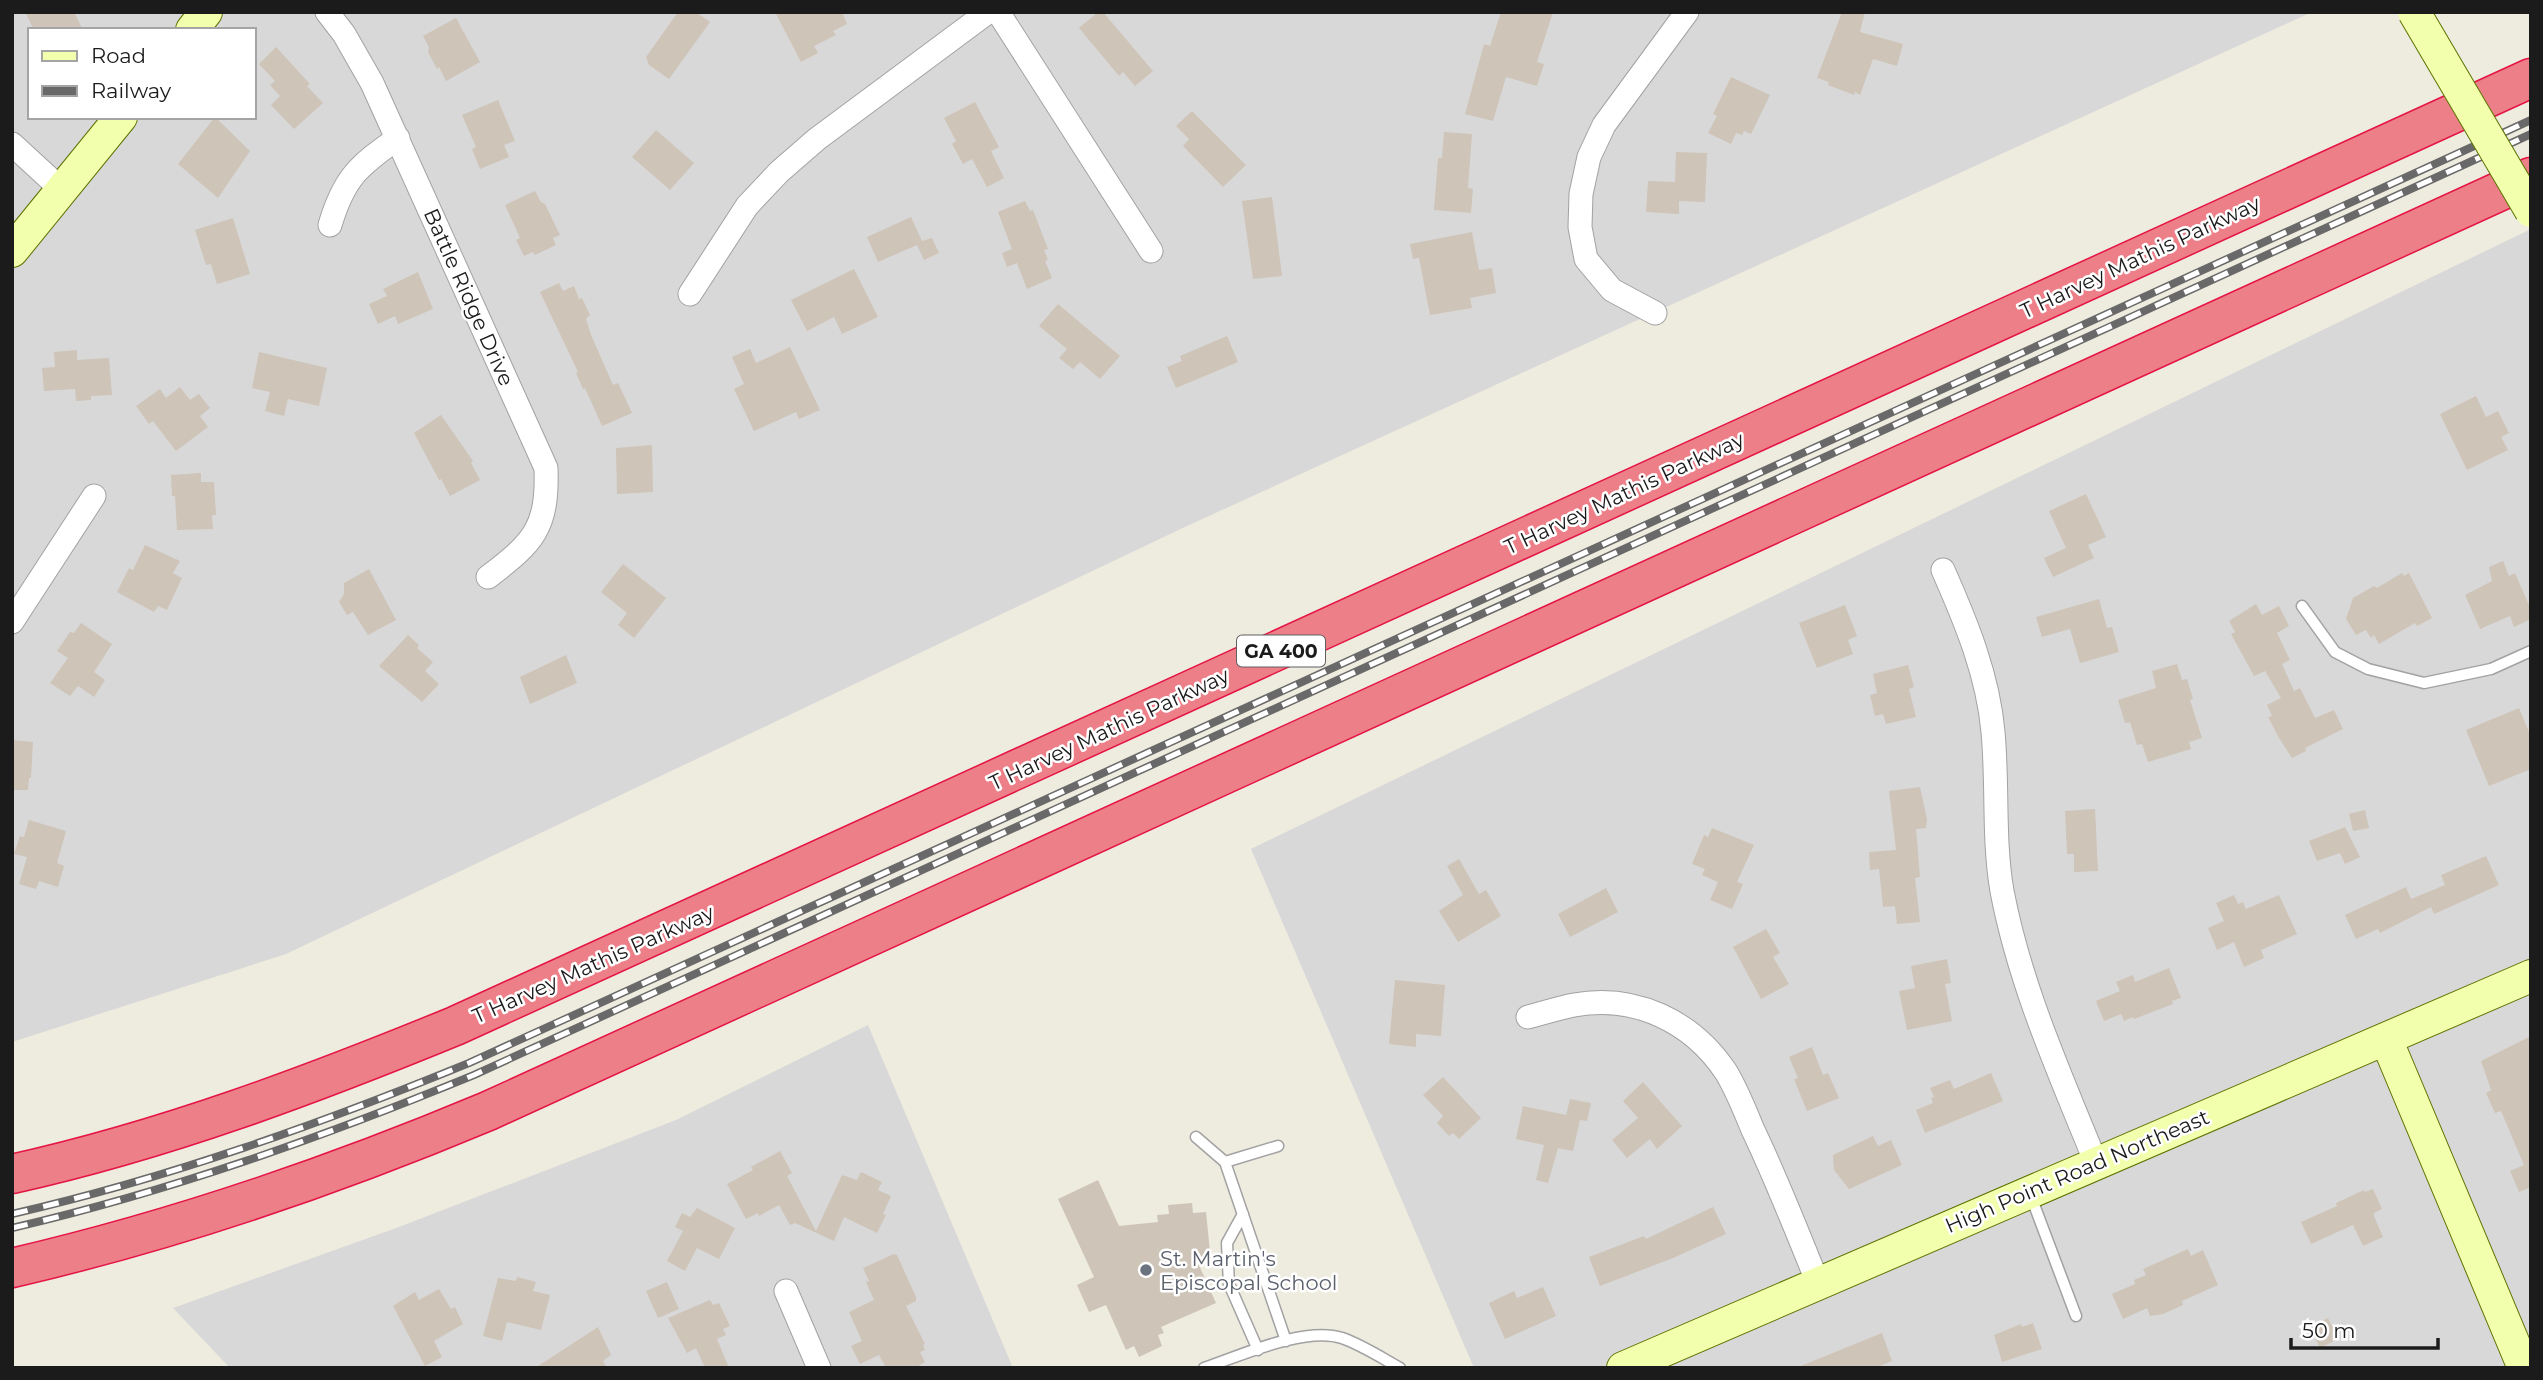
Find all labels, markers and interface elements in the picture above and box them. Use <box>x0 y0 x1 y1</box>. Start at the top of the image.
legend <box>28 28 256 119</box>
text: Road <box>91 43 146 68</box>
text: Railway <box>91 78 172 103</box>
street label: T Harvey Mathis Parkway <box>2016 190 2264 324</box>
street label: Battle Ridge Drive <box>419 204 519 390</box>
street label: T Harvey Mathis Parkway <box>1500 426 1748 560</box>
road number: GA 400 <box>1237 636 1325 666</box>
street label: T Harvey Mathis Parkway <box>985 662 1233 796</box>
street label: T Harvey Mathis Parkway <box>468 899 718 1029</box>
street label: High Point Road Northeast <box>1941 1104 2213 1238</box>
place label: St. Martin's Episcopal School <box>1160 1246 1337 1295</box>
marker: St. Martin's Episcopal School <box>1138 1262 1154 1278</box>
scale bar <box>2291 1306 2438 1350</box>
text: 50 m <box>2302 1318 2356 1343</box>

